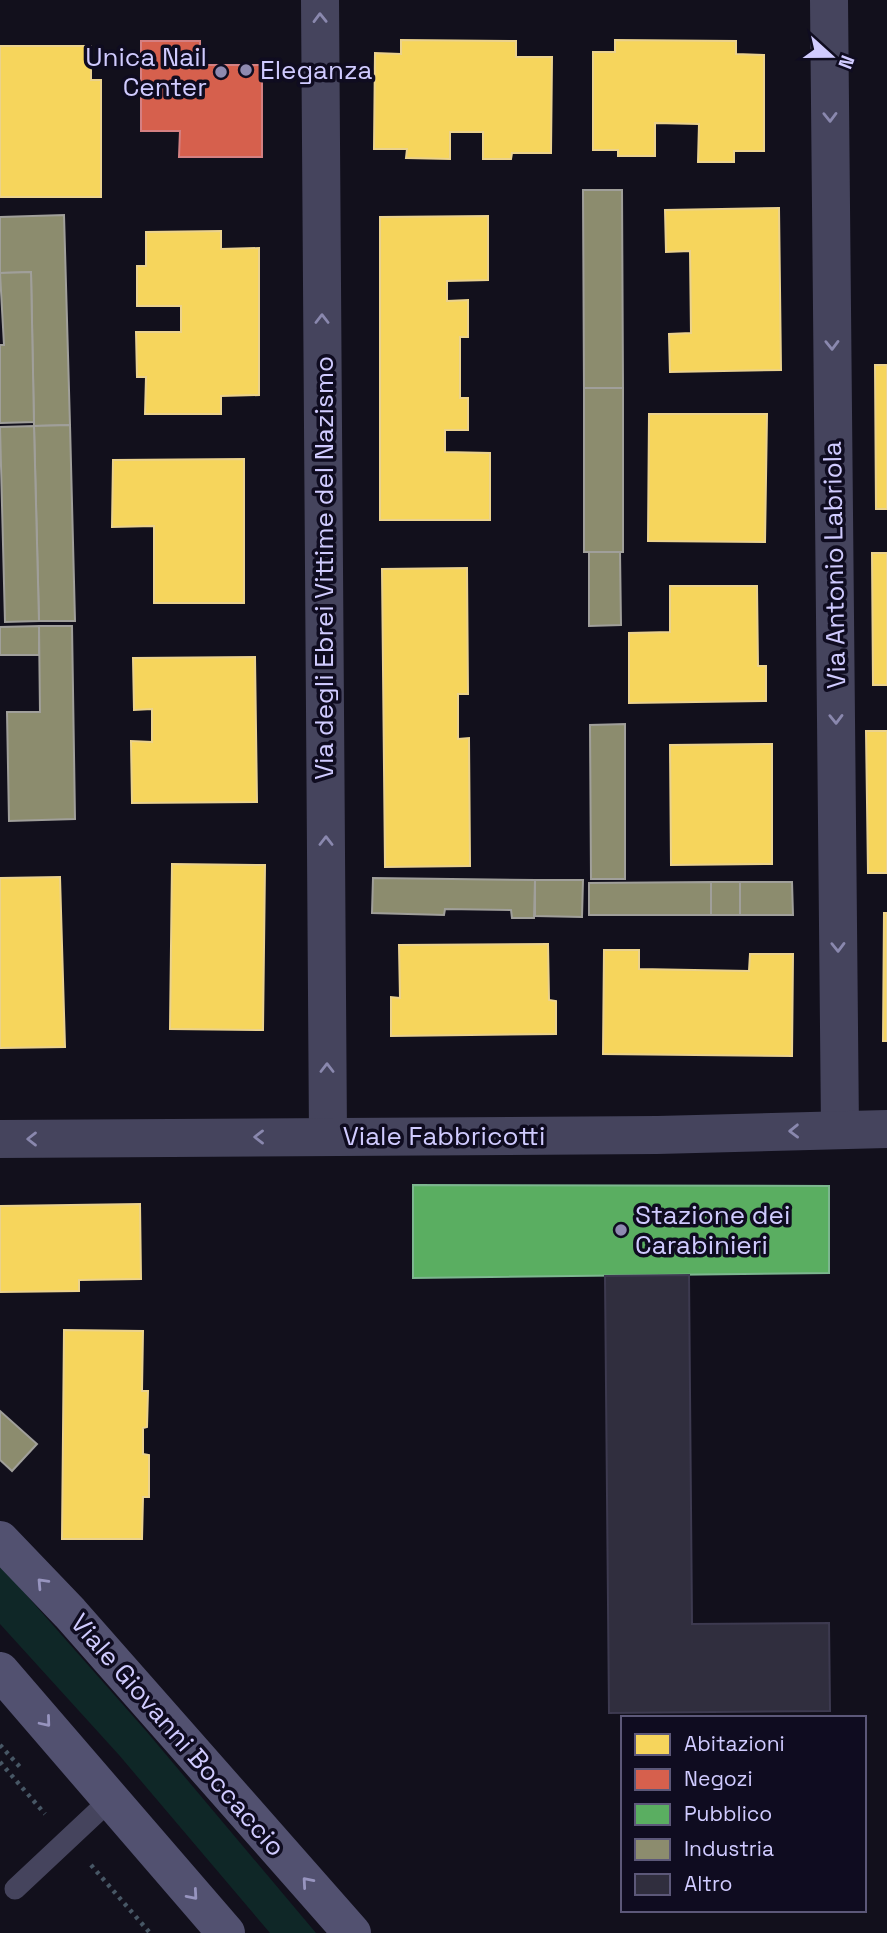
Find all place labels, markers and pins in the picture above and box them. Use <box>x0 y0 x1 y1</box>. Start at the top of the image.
place label: Unica Nail Center <box>85 40 207 104</box>
place label: Eleganza <box>260 53 372 87</box>
marker: Eleganza <box>238 62 254 78</box>
marker: Unica Nail Center <box>213 64 229 80</box>
place label: Stazione dei Carabinieri <box>635 1198 790 1262</box>
marker: Stazione dei Carabinieri <box>613 1222 629 1238</box>

